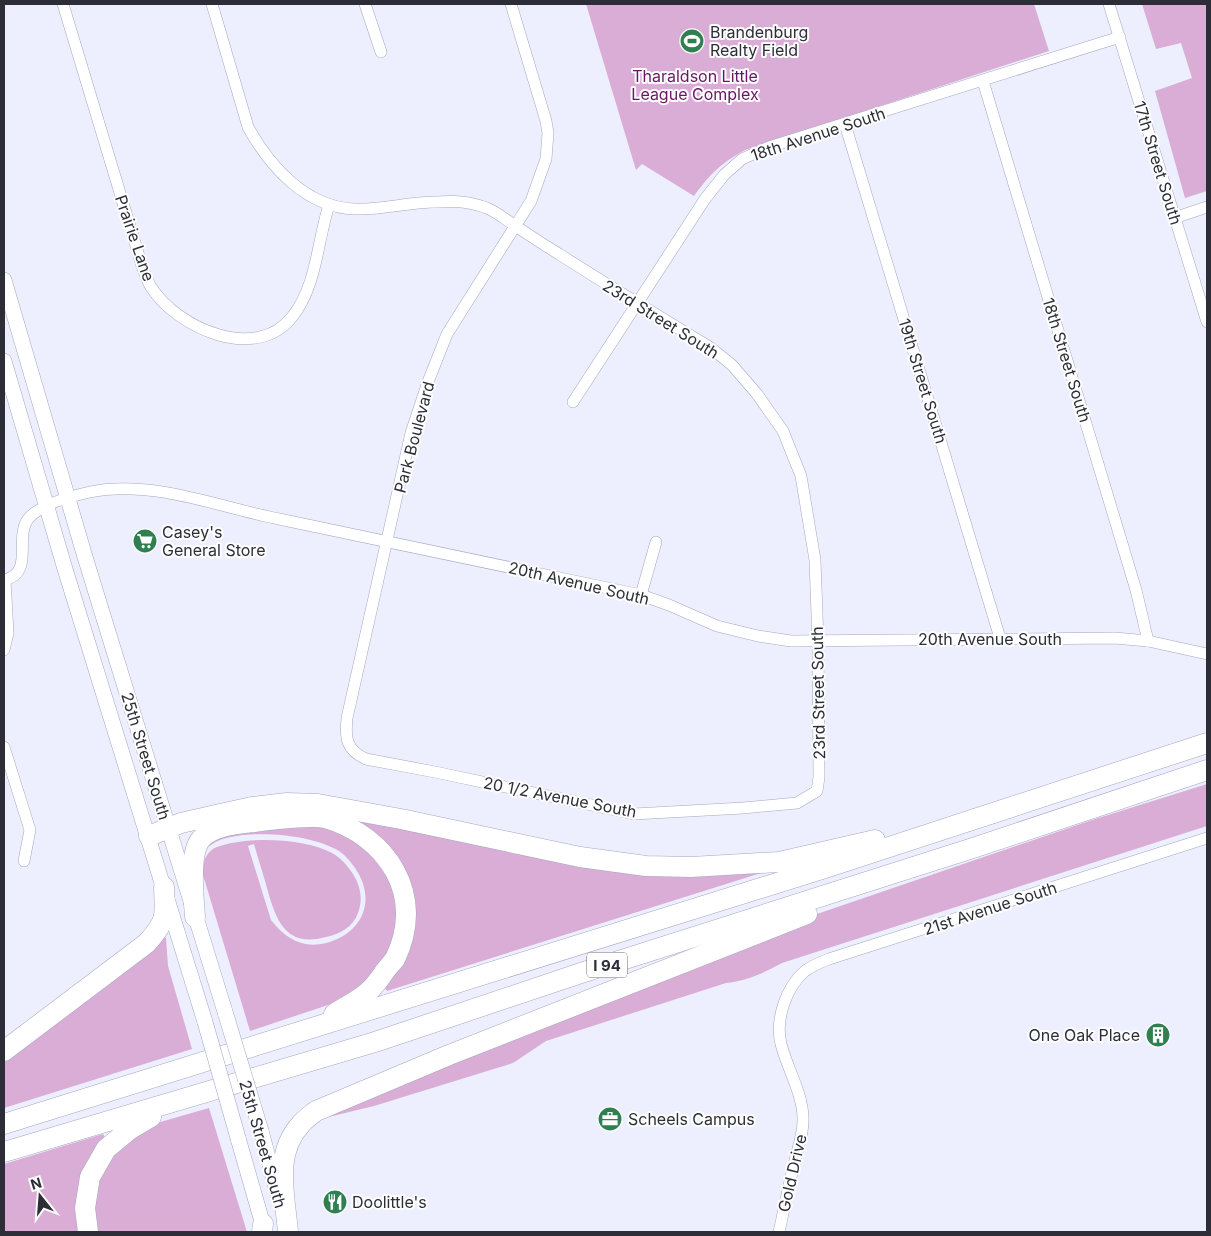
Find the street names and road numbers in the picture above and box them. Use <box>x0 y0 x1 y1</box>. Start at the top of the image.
street label: 17th Street South <box>1130 99 1186 227</box>
street label: 18th Avenue South <box>748 103 888 165</box>
street label: Prairie Lane <box>111 192 159 284</box>
street label: 23rd Street South <box>599 275 723 363</box>
street label: 18th Street South <box>1039 295 1095 425</box>
street label: 19th Street South <box>895 316 951 446</box>
street label: Park Boulevard <box>390 379 438 495</box>
street label: 20th Avenue South <box>507 557 651 609</box>
street label: 23rd Street South <box>807 626 829 760</box>
street label: 20th Avenue South <box>918 629 1062 649</box>
street label: 25th Street South <box>117 690 175 822</box>
street label: 20 1/2 Avenue South <box>482 772 638 822</box>
street label: 21st Avenue South <box>921 877 1059 939</box>
road number: I 94 <box>587 952 627 978</box>
street label: 25th Street South <box>235 1078 291 1210</box>
street label: Gold Drive <box>773 1132 811 1214</box>

